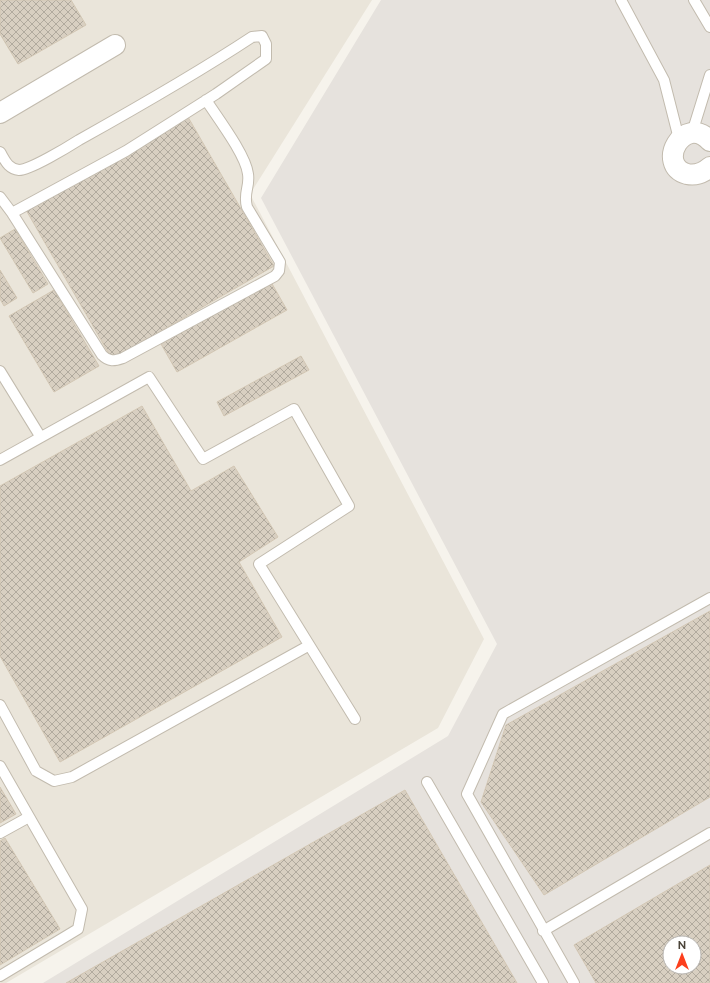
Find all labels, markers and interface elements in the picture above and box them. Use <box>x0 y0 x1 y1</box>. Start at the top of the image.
north arrow <box>662 935 702 975</box>
text: N <box>678 939 686 952</box>

